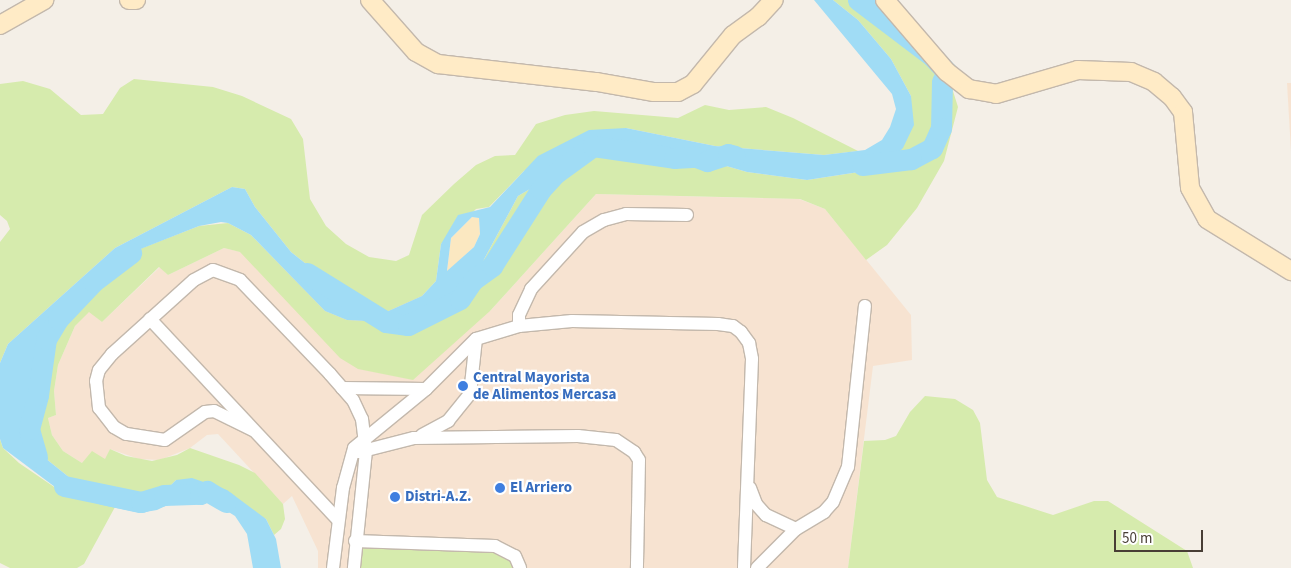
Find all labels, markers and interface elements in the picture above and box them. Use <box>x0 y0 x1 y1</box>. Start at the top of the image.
place label: Central Mayorista de Alimentos Mercasa <box>473 368 616 403</box>
marker: Central Mayorista de Alimentos Mercasa <box>457 380 469 392</box>
place label: El Arriero <box>510 479 572 497</box>
marker: El Arriero <box>494 482 506 494</box>
place label: Distri-A.Z. <box>405 488 472 506</box>
marker: Distri-A.Z. <box>389 491 401 503</box>
scale bar <box>1116 520 1205 552</box>
text: 50 m <box>1122 528 1152 549</box>

